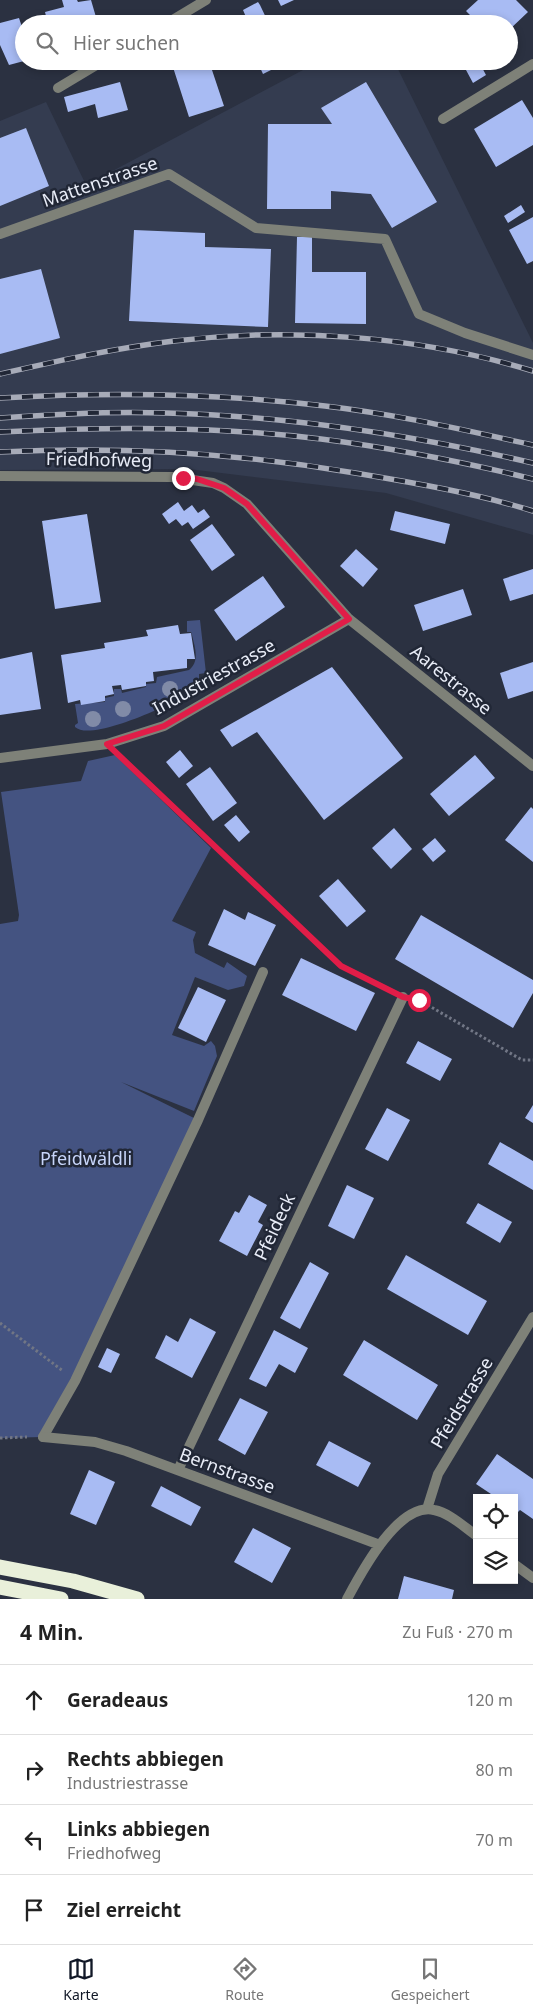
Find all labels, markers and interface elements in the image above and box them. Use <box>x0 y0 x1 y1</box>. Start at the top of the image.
search box <box>15 15 518 70</box>
icon: search <box>33 29 61 57</box>
text: Hier suchen <box>73 30 180 56</box>
street label: Mattenstrasse <box>39 150 160 212</box>
street label: Friedhofweg <box>46 446 152 472</box>
route end <box>172 467 195 490</box>
street label: Industriestrasse <box>148 633 279 720</box>
street label: Aarestrasse <box>406 639 497 720</box>
route start <box>408 989 431 1012</box>
park label: Pfeidwäldli <box>40 1146 132 1170</box>
street label: Pfeideck <box>248 1189 300 1264</box>
street label: Pfeidstrasse <box>424 1352 498 1453</box>
street label: Bernstrasse <box>176 1442 278 1498</box>
map controls <box>473 1494 518 1584</box>
button: locate <box>473 1494 518 1539</box>
button: layers <box>473 1539 518 1584</box>
text: 4 Min. <box>20 1618 83 1646</box>
text: Zu Fuß · 270 m <box>402 1621 513 1643</box>
icon: ahead <box>20 1686 48 1714</box>
text: Geradeaus <box>67 1687 168 1713</box>
text: 120 m <box>466 1689 513 1711</box>
text: Rechts abbiegen <box>67 1746 224 1772</box>
icon: right <box>20 1756 48 1784</box>
text: 80 m <box>476 1759 513 1781</box>
text: Industriestrasse <box>67 1772 188 1794</box>
text: Links abbiegen <box>67 1816 210 1842</box>
icon: left <box>20 1826 48 1854</box>
text: 70 m <box>476 1829 513 1851</box>
text: Friedhofweg <box>67 1842 161 1864</box>
icon: arrive <box>20 1896 48 1924</box>
text: Ziel erreicht <box>67 1897 181 1923</box>
tab: Karte <box>63 1955 99 2004</box>
tab: Route <box>225 1955 264 2004</box>
tab: Gespeichert <box>391 1955 470 2004</box>

